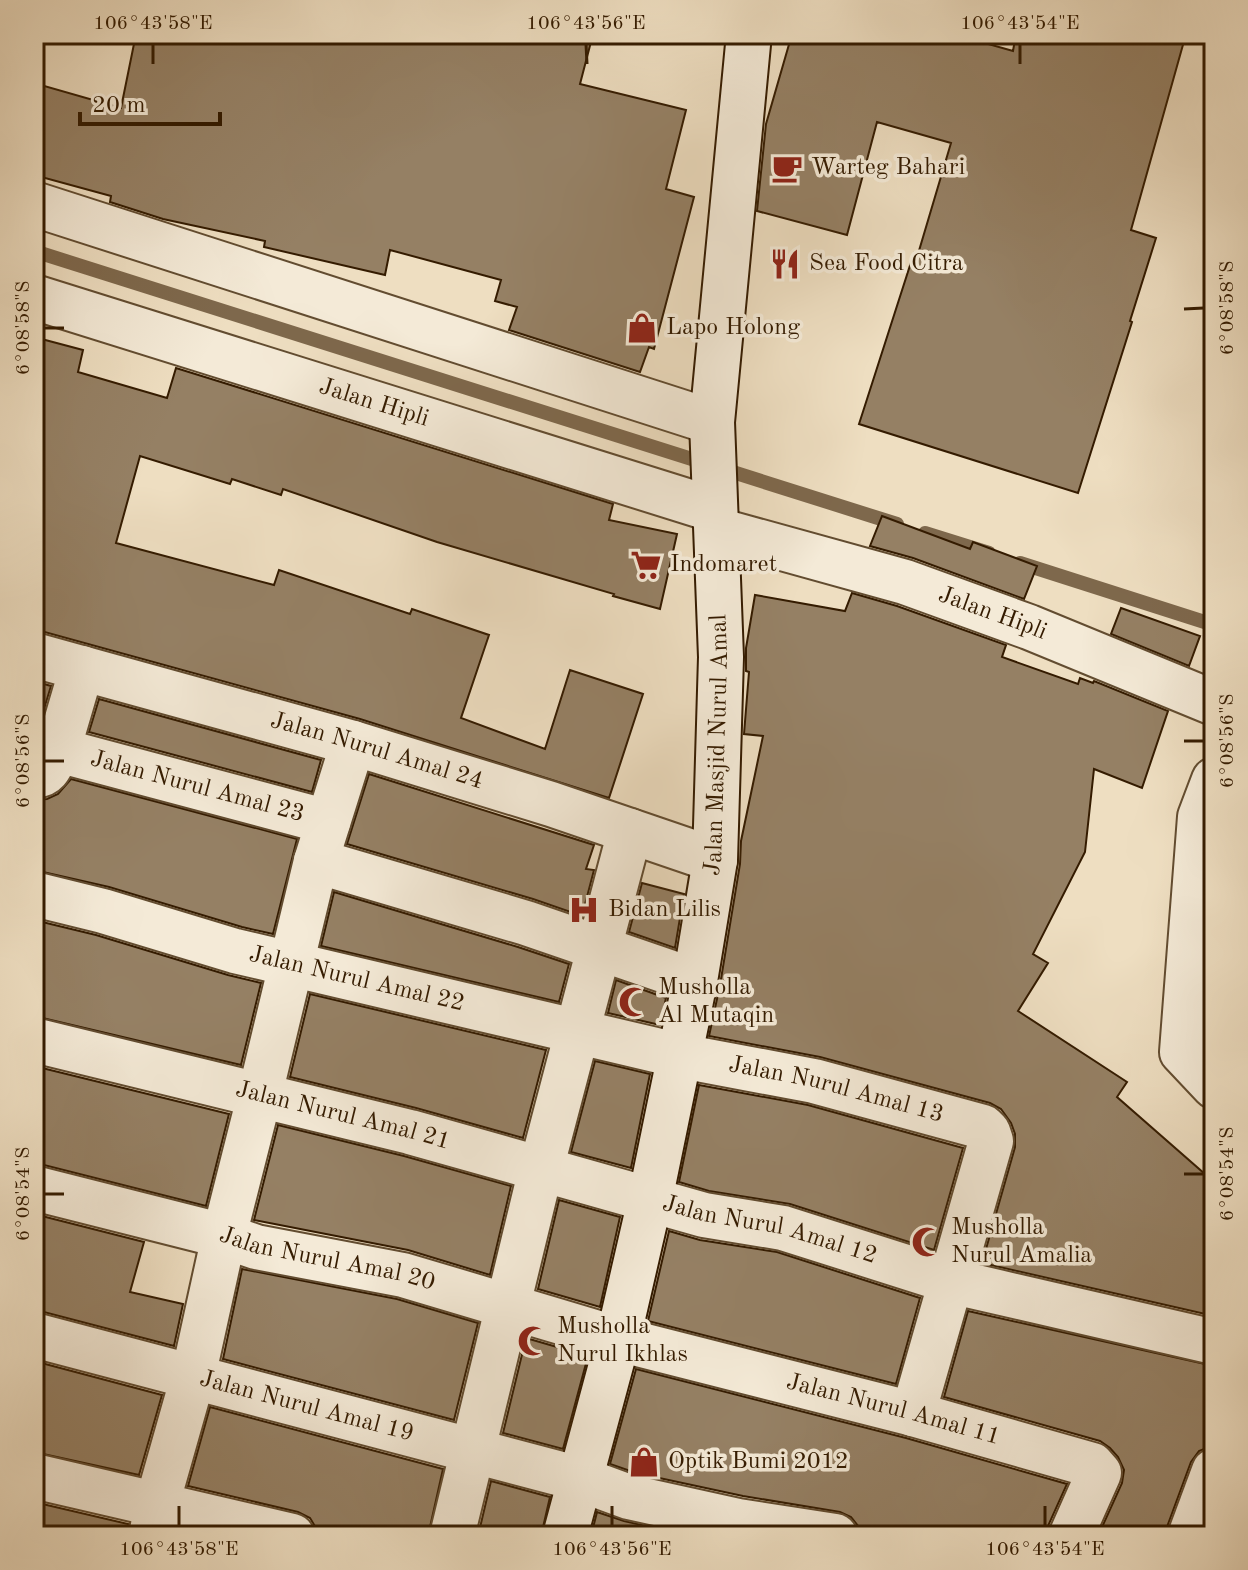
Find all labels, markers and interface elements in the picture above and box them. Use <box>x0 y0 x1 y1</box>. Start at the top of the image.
text: 106°43'58"E <box>93 14 213 34</box>
text: 106°43'56"E <box>526 14 646 34</box>
text: 106°43'54"E <box>960 14 1080 34</box>
scale bar <box>80 76 220 126</box>
text: 20 m <box>92 94 146 118</box>
cafe icon: Warteg Bahari <box>770 151 804 185</box>
place label: Warteg Bahari <box>811 156 965 180</box>
restaurant icon: Sea Food Citra <box>768 247 802 281</box>
place label: Sea Food Citra <box>809 252 964 276</box>
text: 6°08'58"S <box>1218 261 1238 355</box>
text: 6°08'58"S <box>14 281 34 375</box>
shop icon: Lapo Holong <box>625 311 659 345</box>
place label: Lapo Holong <box>666 316 800 340</box>
street label: Jalan Hipli <box>316 375 432 432</box>
supermarket icon: Indomaret <box>629 548 663 582</box>
place label: Indomaret <box>670 553 777 577</box>
street label: Jalan Hipli <box>935 583 1050 645</box>
street label: Jalan Masjid Nurul Amal <box>701 614 733 877</box>
text: 6°08'56"S <box>1218 694 1238 788</box>
street label: Jalan Nurul Amal 24 <box>268 709 486 794</box>
text: 6°08'56"S <box>14 714 34 808</box>
street label: Jalan Nurul Amal 23 <box>88 747 307 827</box>
hospital icon: Bidan Lilis <box>567 893 601 927</box>
place label: Bidan Lilis <box>608 898 721 922</box>
street label: Jalan Nurul Amal 22 <box>247 943 467 1017</box>
place label: Musholla Al Mutaqin <box>658 976 774 1028</box>
mosque icon: Musholla Al Mutaqin <box>617 985 651 1019</box>
street label: Jalan Nurul Amal 13 <box>727 1053 946 1128</box>
street label: Jalan Nurul Amal 21 <box>233 1078 453 1155</box>
text: 6°08'54"S <box>1218 1127 1238 1221</box>
text: 6°08'54"S <box>14 1147 34 1241</box>
street label: Jalan Nurul Amal 12 <box>660 1192 880 1269</box>
place label: Musholla Nurul Amalia <box>951 1216 1092 1268</box>
street label: Jalan Nurul Amal 20 <box>216 1223 438 1296</box>
mosque icon: Musholla Nurul Amalia <box>910 1225 944 1259</box>
place label: Musholla Nurul Ikhlas <box>557 1315 688 1367</box>
mosque icon: Musholla Nurul Ikhlas <box>516 1324 550 1358</box>
street label: Jalan Nurul Amal 19 <box>197 1367 416 1447</box>
street label: Jalan Nurul Amal 11 <box>784 1370 1003 1450</box>
shop icon: Optik Bumi 2012 <box>627 1445 661 1479</box>
place label: Optik Bumi 2012 <box>668 1450 849 1474</box>
text: 106°43'58"E <box>119 1540 239 1560</box>
text: 106°43'56"E <box>552 1540 672 1560</box>
text: 106°43'54"E <box>985 1540 1105 1560</box>

